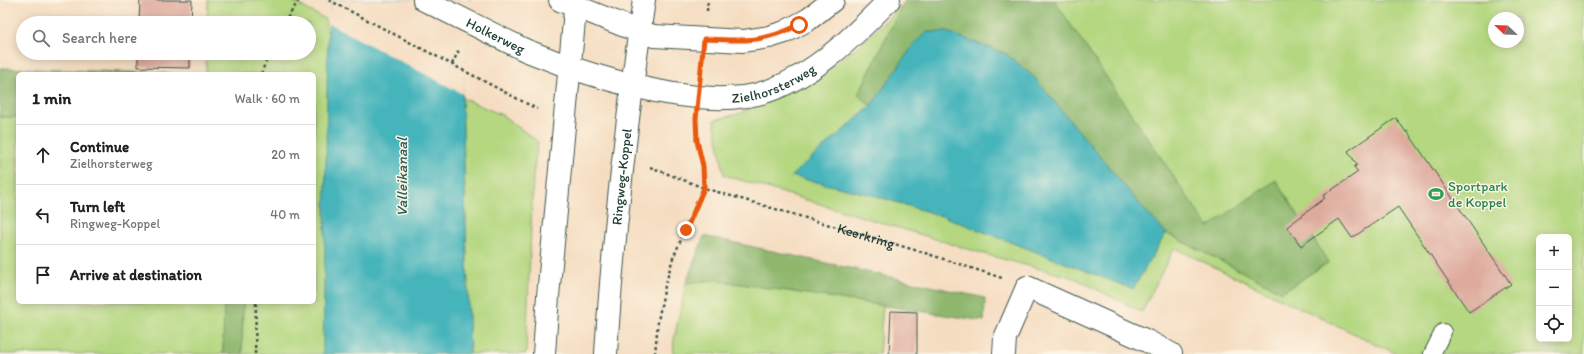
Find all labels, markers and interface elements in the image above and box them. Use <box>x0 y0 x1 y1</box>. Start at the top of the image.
north arrow <box>1488 12 1524 48</box>
street label: Holkerweg <box>463 14 529 58</box>
search box <box>16 16 316 60</box>
route start <box>790 16 808 34</box>
icon: search <box>30 27 52 49</box>
text: Search here <box>62 29 137 47</box>
street label: Zielhorsterweg <box>731 60 820 107</box>
text: 1 min <box>32 88 71 108</box>
text: Walk · 60 m <box>235 91 300 106</box>
street label: Ringweg-Koppel <box>608 127 636 226</box>
water label: Valleikanaal <box>393 136 411 216</box>
text: Continue <box>70 138 129 156</box>
icon: ahead <box>32 144 54 166</box>
text: 20 m <box>271 147 300 162</box>
text: Zielhorsterweg <box>70 156 153 171</box>
place label: Sportpark de Koppel <box>1448 178 1509 211</box>
sports icon: Sportpark de Koppel <box>1427 185 1445 203</box>
text: Turn left <box>70 198 125 216</box>
icon: left <box>32 204 54 226</box>
text: 40 m <box>270 207 300 222</box>
text: Ringweg-Koppel <box>70 216 160 231</box>
street label: Keerkring <box>835 220 898 253</box>
route end <box>677 221 695 239</box>
map controls <box>1536 234 1572 342</box>
button: + <box>1536 234 1572 270</box>
icon: arrive <box>32 264 54 286</box>
text: Arrive at destination <box>70 266 202 284</box>
button: − <box>1536 270 1572 306</box>
button: locate <box>1536 306 1572 342</box>

